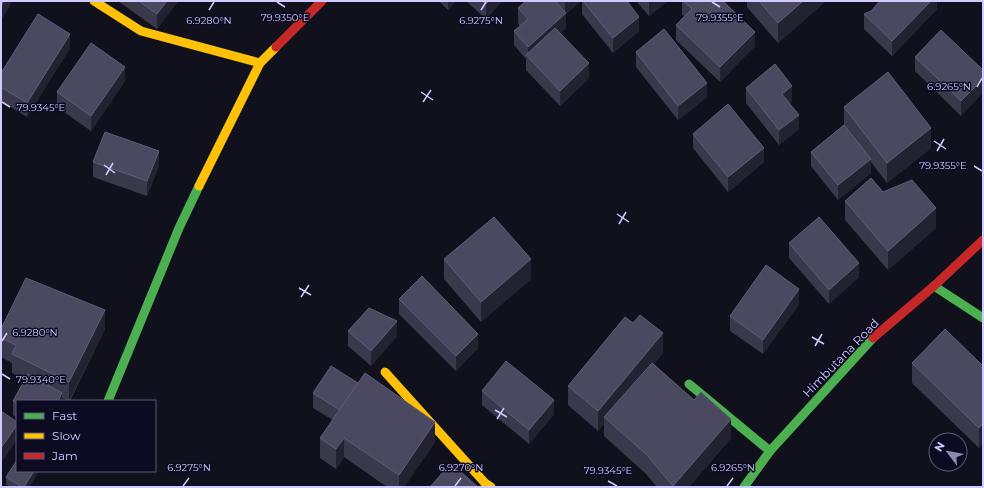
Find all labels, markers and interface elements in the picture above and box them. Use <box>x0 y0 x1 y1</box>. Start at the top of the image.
text: 79.9350°E <box>261 11 310 24</box>
text: 79.9355°E <box>696 11 744 24</box>
text: 6.9280°N <box>186 14 232 27</box>
text: 6.9275°N <box>459 14 503 27</box>
text: 6.9265°N <box>927 80 971 93</box>
text: 79.9345°E <box>17 101 66 114</box>
text: 79.9355°E <box>919 159 967 172</box>
street label: Himbutana Road <box>799 315 882 400</box>
text: 6.9280°N <box>12 326 58 339</box>
text: 79.9340°E <box>16 373 66 386</box>
legend <box>16 400 156 472</box>
text: Fast <box>52 408 77 423</box>
text: Slow <box>52 428 81 443</box>
north arrow <box>928 432 968 472</box>
text: N <box>931 439 948 454</box>
text: Jam <box>51 448 78 463</box>
text: 6.9275°N <box>167 461 211 474</box>
text: 6.9270°N <box>439 461 483 474</box>
text: 6.9265°N <box>711 461 755 474</box>
text: 79.9345°E <box>584 464 633 477</box>

